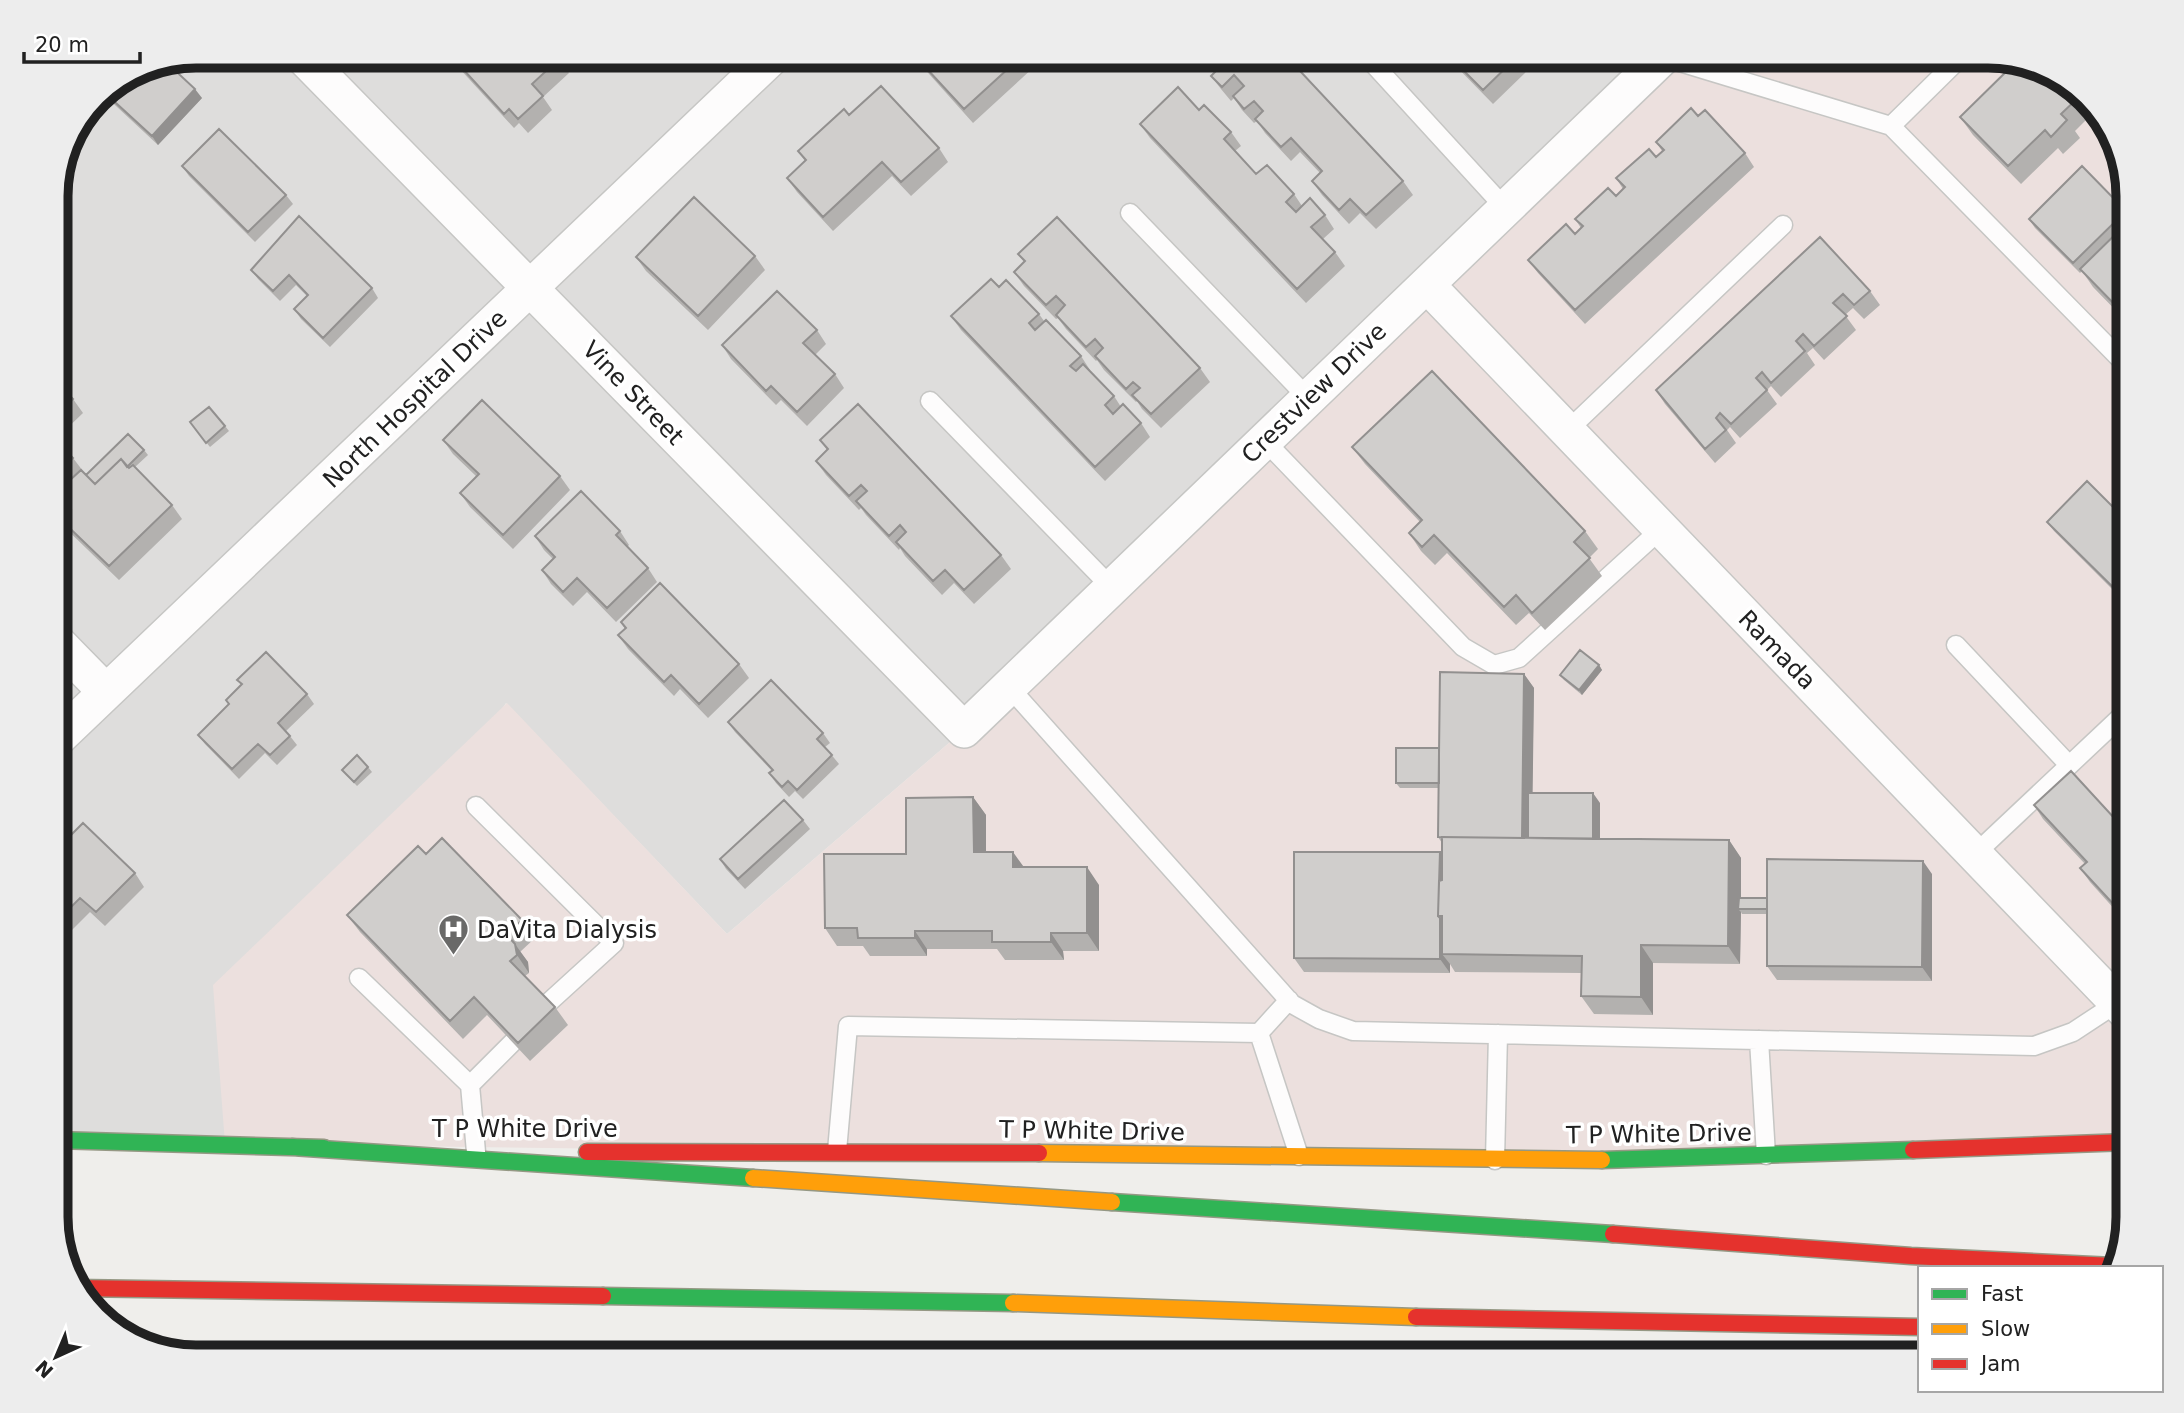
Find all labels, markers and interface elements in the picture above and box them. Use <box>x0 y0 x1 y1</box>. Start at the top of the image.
scale bar <box>24 21 140 65</box>
text: 20 m <box>35 33 89 57</box>
street label: North Hospital Drive <box>317 304 513 494</box>
street label: Crestview Drive <box>1236 317 1392 469</box>
street label: Vine Street <box>577 335 689 451</box>
street label: Ramada <box>1733 605 1821 695</box>
hospital icon: DaVita Dialysis <box>437 913 471 957</box>
place label: DaVita Dialysis <box>477 916 657 944</box>
street label: T P White Drive <box>431 1115 618 1143</box>
street label: T P White Drive <box>998 1115 1185 1147</box>
street label: T P White Drive <box>1565 1118 1752 1150</box>
legend <box>1918 1266 2163 1392</box>
text: Fast <box>1981 1282 2023 1306</box>
text: Slow <box>1981 1317 2030 1341</box>
north arrow <box>21 1322 91 1392</box>
text: Jam <box>1979 1352 2021 1376</box>
text: N <box>31 1356 58 1383</box>

